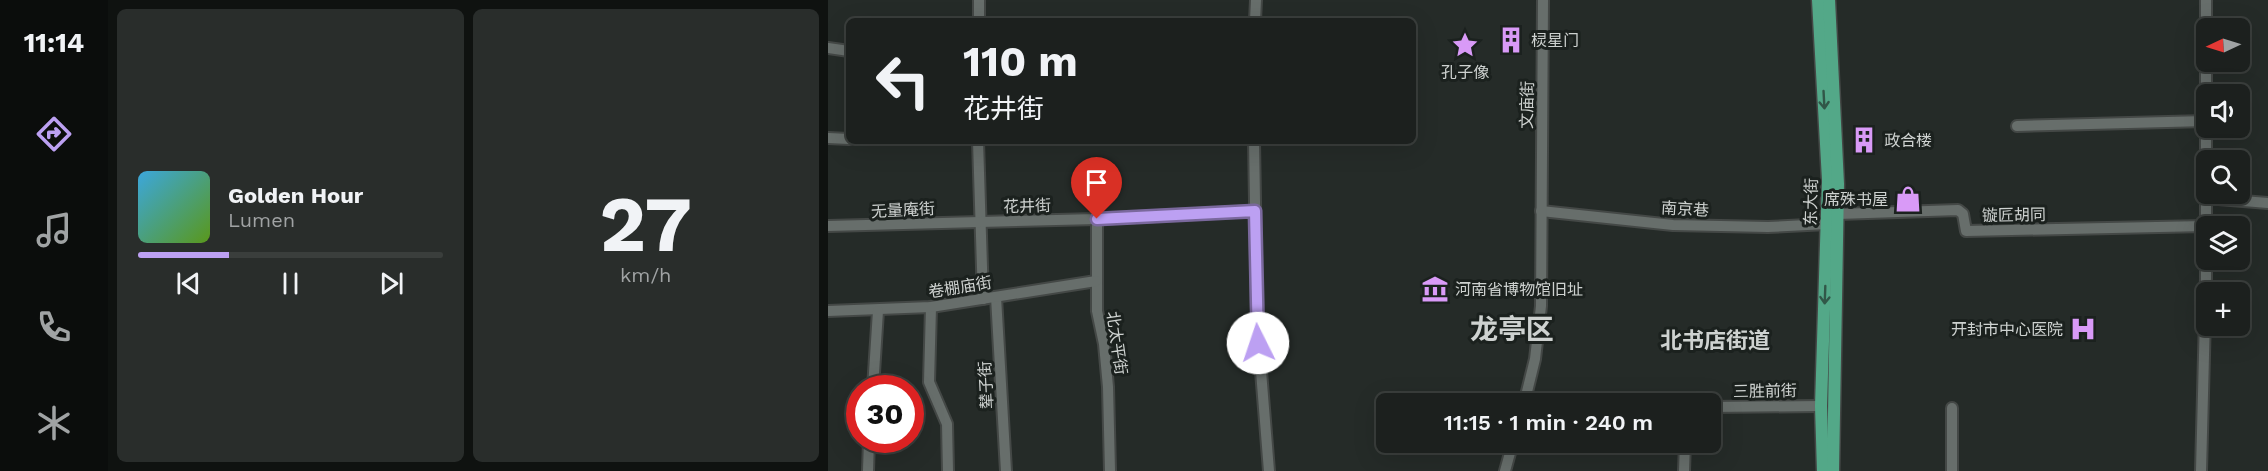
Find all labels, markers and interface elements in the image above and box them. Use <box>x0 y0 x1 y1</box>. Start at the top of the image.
north arrow <box>2196 18 2250 72</box>
map controls <box>2196 18 2250 336</box>
building icon: 棂星门 <box>1496 25 1526 55</box>
text: 11:14 <box>24 27 84 59</box>
place icon: 孔子像 <box>1450 30 1480 60</box>
place label: 棂星门 <box>1531 31 1579 50</box>
text: 110 m <box>963 37 1078 86</box>
icon: left <box>864 42 942 120</box>
place label: 孔子像 <box>1441 63 1489 82</box>
street label: 文庙街 <box>1517 81 1537 129</box>
button: sound <box>2196 84 2250 138</box>
one-way arrow <box>1818 90 1829 110</box>
text: 花井街 <box>963 93 1044 125</box>
icon: directions <box>33 113 75 155</box>
building icon: 政合楼 <box>1849 125 1879 155</box>
place label: 政合楼 <box>1884 131 1932 150</box>
button: search <box>2196 150 2250 204</box>
pin <box>1071 157 1122 219</box>
icon: arrive <box>1080 166 1113 199</box>
text: 27 <box>600 178 692 270</box>
street label: 东大街 <box>1801 178 1821 226</box>
text: Golden Hour <box>228 183 363 208</box>
shop icon: 席殊书屋 <box>1893 184 1923 214</box>
place label: 席殊书屋 <box>1824 190 1888 209</box>
street label: 花井街 <box>1003 196 1051 216</box>
street label: 南京巷 <box>1661 198 1709 220</box>
street label: 无量庵街 <box>871 199 935 221</box>
street label: 镟匠胡同 <box>1982 205 2046 225</box>
text: Lumen <box>228 208 295 232</box>
icon: music <box>33 209 75 251</box>
button: layers <box>2196 216 2250 270</box>
text: km/h <box>620 263 672 287</box>
icon: previous <box>172 267 205 300</box>
icon: pause <box>274 267 307 300</box>
icon: next <box>375 267 408 300</box>
street label: 卷棚庙街 <box>927 273 993 301</box>
museum icon: 河南省博物馆旧址 <box>1420 274 1450 304</box>
place label: 河南省博物馆旧址 <box>1455 280 1583 299</box>
button: + <box>2196 282 2250 336</box>
one-way arrow <box>1819 285 1830 305</box>
icon: phone <box>33 306 75 348</box>
street label: 北太平街 <box>1103 310 1131 376</box>
position arrow <box>1226 311 1290 375</box>
district label: 龙亭区 <box>1470 313 1554 346</box>
hospital icon: 开封市中心医院 <box>2068 314 2098 344</box>
place label: 开封市中心医院 <box>1951 320 2063 339</box>
district label: 北书店街道 <box>1660 328 1770 353</box>
street label: 辇子街 <box>975 361 997 409</box>
speed limit sign: 30 <box>846 375 924 453</box>
street label: 三胜前街 <box>1733 381 1797 401</box>
icon: climate <box>33 402 75 444</box>
text: 11:15 · 1 min · 240 m <box>1444 410 1653 435</box>

